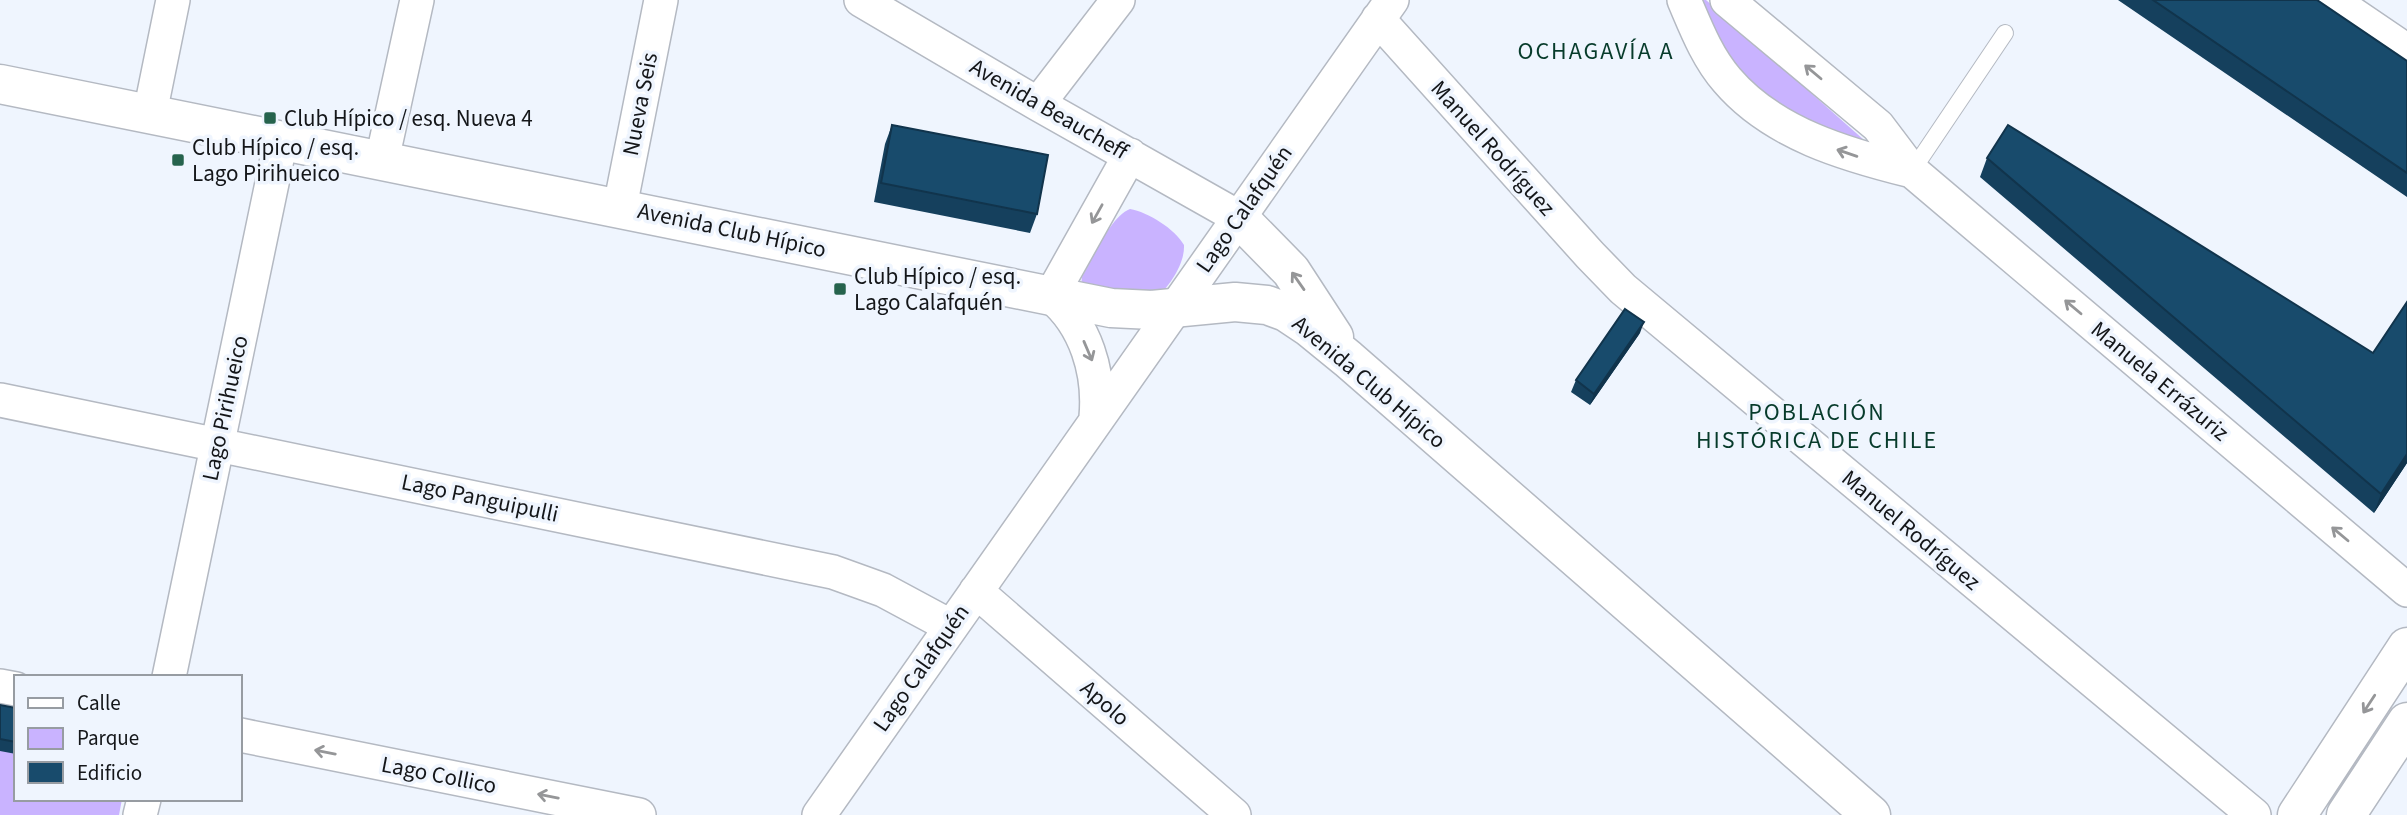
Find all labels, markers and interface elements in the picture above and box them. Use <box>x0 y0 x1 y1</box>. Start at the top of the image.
district label: OCHAGAVÍA A <box>1517 34 1675 69</box>
street label: Nueva Seis <box>614 50 666 158</box>
street label: Avenida Beaucheff <box>964 50 1135 168</box>
one-way arrow <box>1804 64 1822 79</box>
street label: Manuel Rodríguez <box>1423 73 1563 223</box>
place label: Club Hípico / esq. Nueva 4 <box>284 102 533 135</box>
marker: Club Hípico / esq. Nueva 4 <box>262 110 278 126</box>
place label: Club Hípico / esq. Lago Pirihueico <box>192 131 359 190</box>
street label: Lago Calafquén <box>1188 138 1300 280</box>
one-way arrow <box>1836 145 1858 158</box>
marker: Club Hípico / esq. Lago Pirihueico <box>170 152 186 168</box>
street label: Avenida Club Hípico <box>635 194 829 266</box>
one-way arrow <box>1090 204 1104 224</box>
place label: Club Hípico / esq. Lago Calafquén <box>854 260 1021 319</box>
one-way arrow <box>1291 272 1305 291</box>
marker: Club Hípico / esq. Lago Calafquén <box>832 281 848 297</box>
one-way arrow <box>2064 299 2082 315</box>
street label: Avenida Club Hípico <box>1285 308 1453 456</box>
street label: Manuela Errázuriz <box>2084 313 2236 449</box>
street label: Lago Pirihueico <box>193 332 257 484</box>
one-way arrow <box>1082 340 1095 362</box>
district label: POBLACIÓN HISTÓRICA DE CHILE <box>1696 395 1938 458</box>
street label: Manuel Rodríguez <box>1834 462 1988 598</box>
street label: Lago Panguipulli <box>398 465 562 531</box>
one-way arrow <box>2331 526 2349 542</box>
street label: Lago Calafquén <box>865 597 977 739</box>
street label: Apolo <box>1073 672 1137 734</box>
legend <box>14 675 242 801</box>
text: Calle <box>77 688 121 718</box>
one-way arrow <box>2362 694 2377 713</box>
text: Parque <box>77 723 139 753</box>
one-way arrow <box>314 745 337 759</box>
street label: Lago Collico <box>379 748 499 802</box>
text: Edificio <box>77 758 142 788</box>
one-way arrow <box>537 789 560 802</box>

